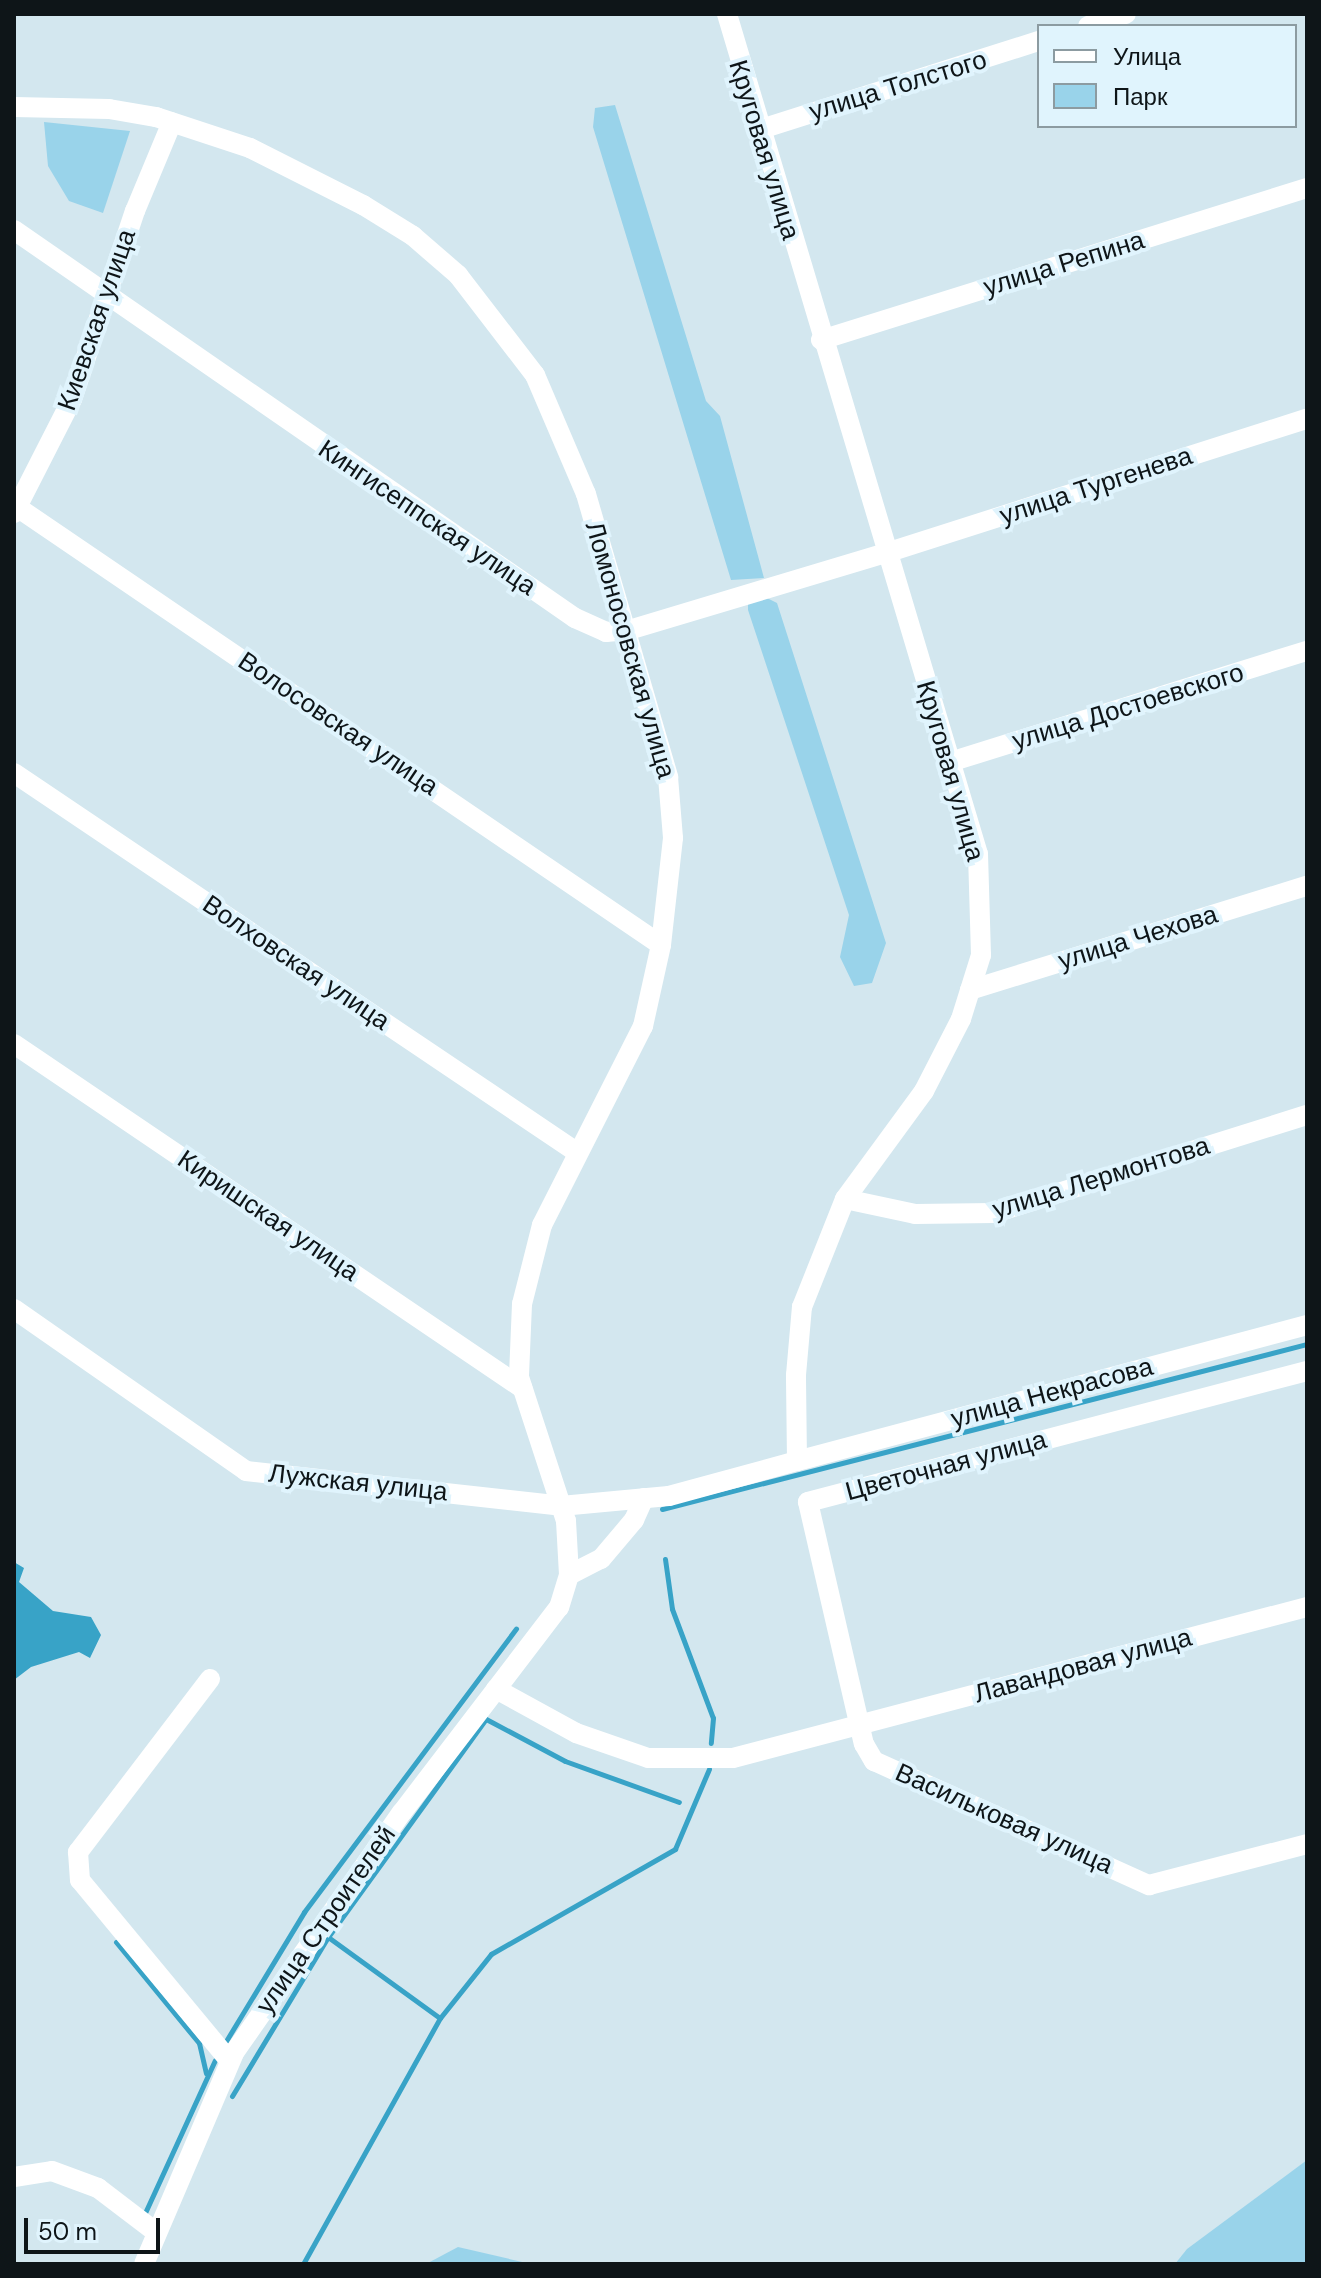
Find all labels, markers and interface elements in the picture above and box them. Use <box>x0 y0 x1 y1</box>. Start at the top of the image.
legend <box>1037 24 1297 128</box>
text: Улица <box>1113 41 1181 72</box>
street label: улица Толстого <box>806 44 990 128</box>
street label: Круговая улица <box>722 56 806 244</box>
text: Парк <box>1113 81 1167 112</box>
street label: Киевская улица <box>51 225 143 415</box>
street label: улица Репина <box>980 225 1148 303</box>
street label: Кингисеппская улица <box>312 434 542 602</box>
street label: улица Тургенева <box>996 440 1196 532</box>
street label: Ломоносовская улица <box>578 518 682 782</box>
street label: Волосовская улица <box>232 646 444 802</box>
street label: улица Достоевского <box>1009 657 1247 757</box>
street label: Круговая улица <box>909 677 991 865</box>
street label: Волховская улица <box>197 889 395 1037</box>
street label: улица Чехова <box>1055 899 1221 977</box>
street label: улица Лермонтова <box>989 1130 1213 1226</box>
street label: Киришская улица <box>172 1144 364 1288</box>
street label: улица Некрасова <box>948 1351 1156 1435</box>
street label: Цветочная улица <box>842 1424 1050 1508</box>
street label: Лужская улица <box>267 1458 449 1508</box>
street label: Лавандовая улица <box>971 1622 1195 1710</box>
street label: Васильковая улица <box>890 1757 1118 1881</box>
street label: улица Строителей <box>250 1820 402 2020</box>
scale bar <box>28 2202 164 2252</box>
text: 50 m <box>38 2216 97 2247</box>

